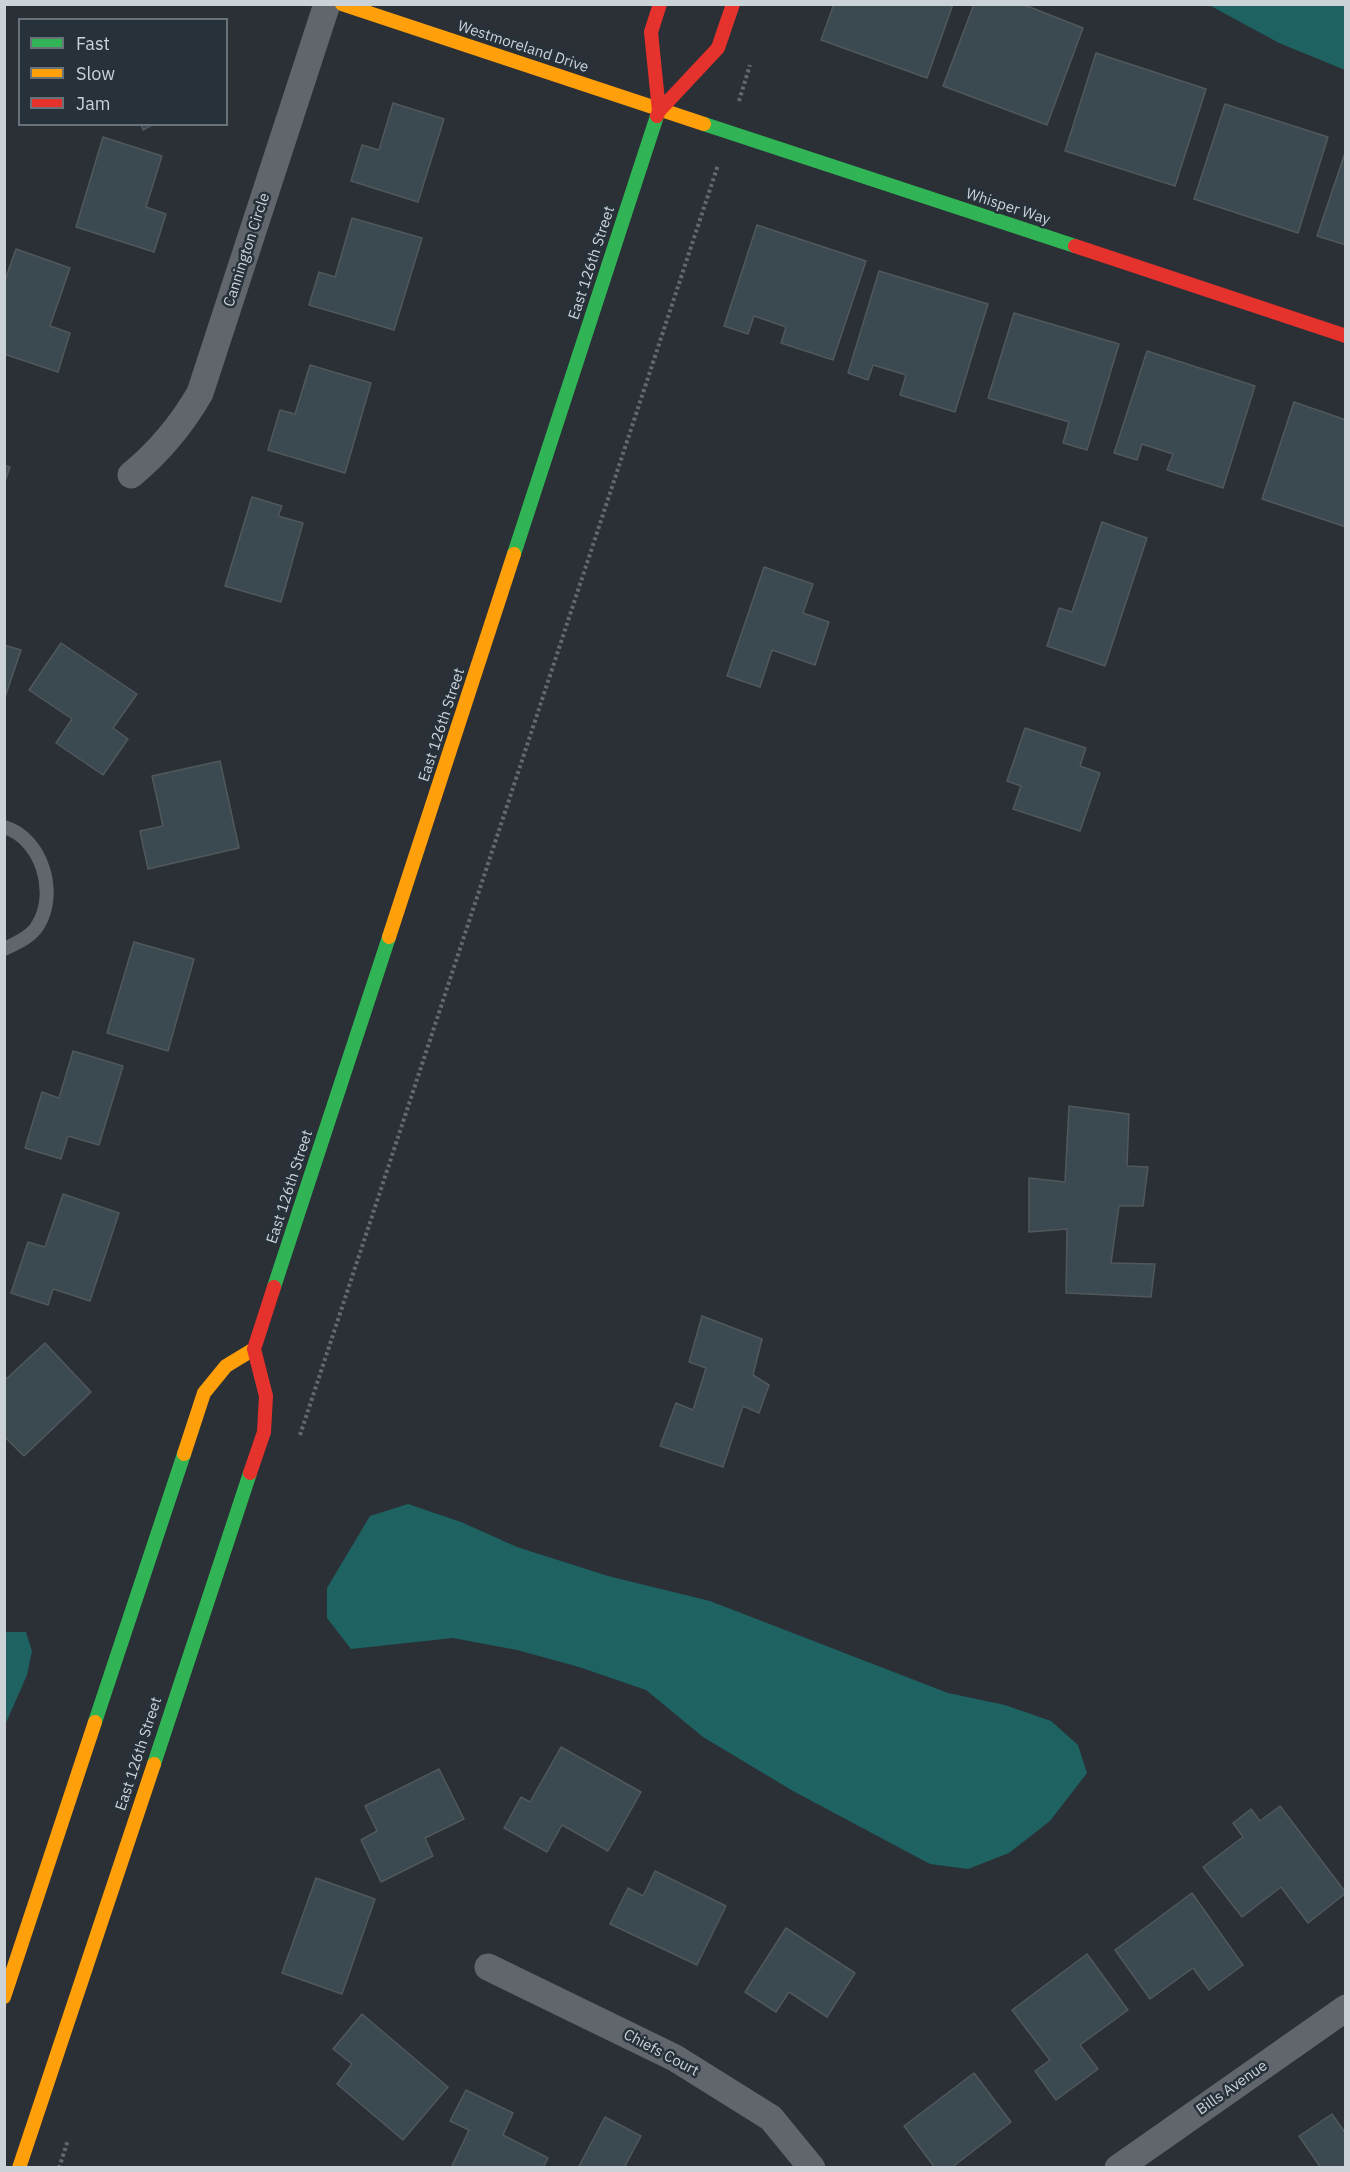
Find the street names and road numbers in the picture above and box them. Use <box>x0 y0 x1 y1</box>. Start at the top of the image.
street label: Westmoreland Drive <box>455 17 591 77</box>
street label: Whisper Way <box>964 185 1052 229</box>
street label: Cannington Circle <box>220 191 274 309</box>
street label: East 126th Street <box>565 204 619 322</box>
street label: East 126th Street <box>415 666 469 784</box>
street label: East 126th Street <box>263 1128 317 1246</box>
street label: East 126th Street <box>112 1695 166 1813</box>
street label: Chiefs Court <box>620 2026 702 2080</box>
street label: Bills Avenue <box>1193 2057 1271 2119</box>

